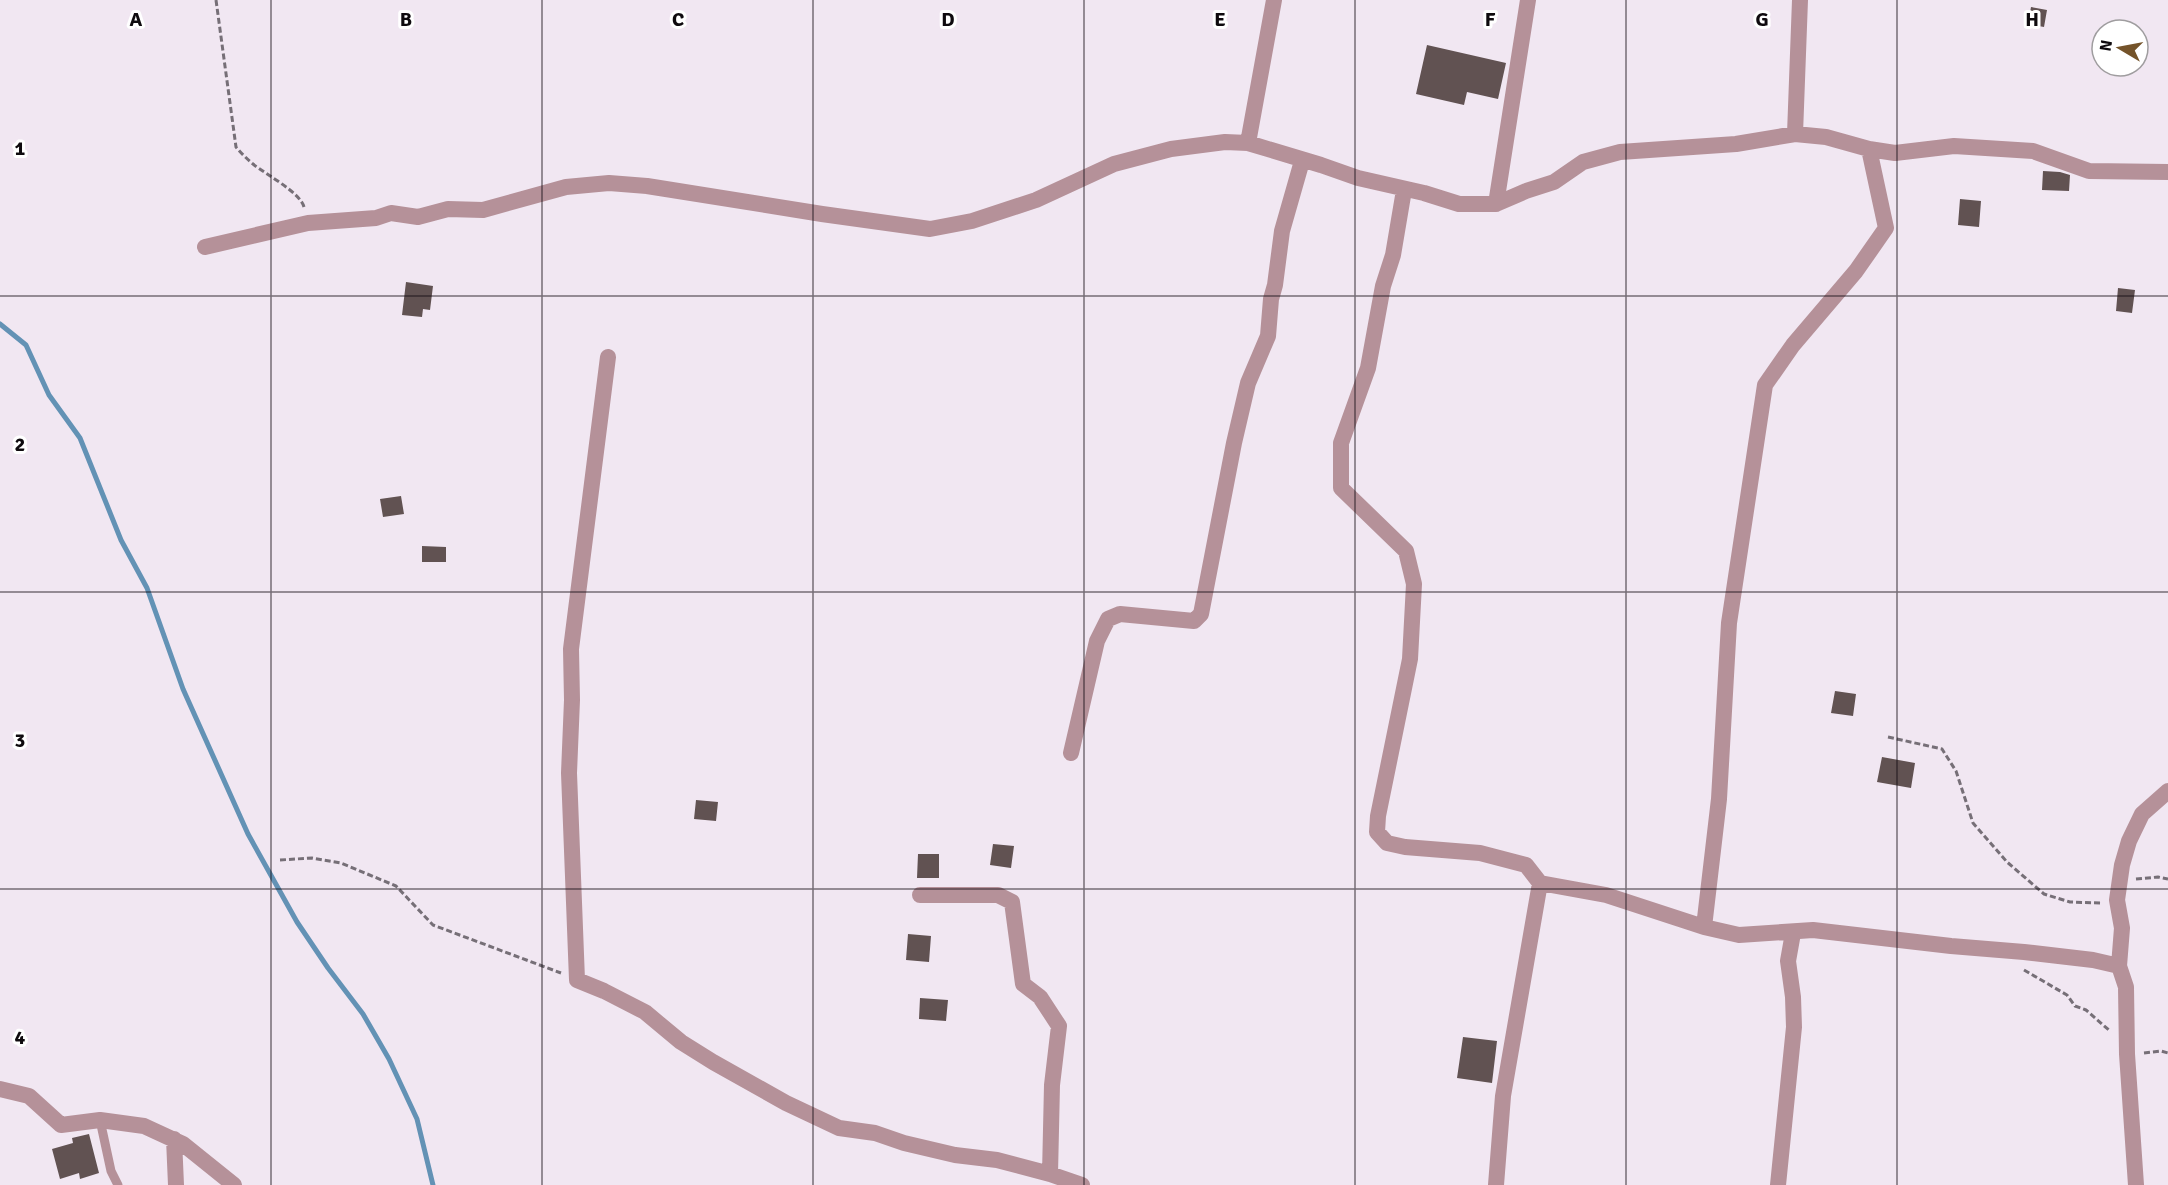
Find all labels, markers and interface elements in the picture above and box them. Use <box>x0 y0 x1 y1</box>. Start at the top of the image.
text: A <box>130 7 143 32</box>
text: B <box>400 7 412 32</box>
text: C <box>672 7 684 32</box>
text: D <box>941 7 955 32</box>
text: E <box>1214 7 1226 32</box>
text: F <box>1485 7 1496 32</box>
text: G <box>1755 7 1769 32</box>
text: H <box>2025 7 2039 32</box>
north arrow <box>2090 18 2150 78</box>
text: N <box>2095 38 2117 53</box>
text: 1 <box>15 136 26 161</box>
text: 2 <box>15 432 25 457</box>
text: 3 <box>15 728 25 753</box>
text: 4 <box>15 1025 26 1050</box>

